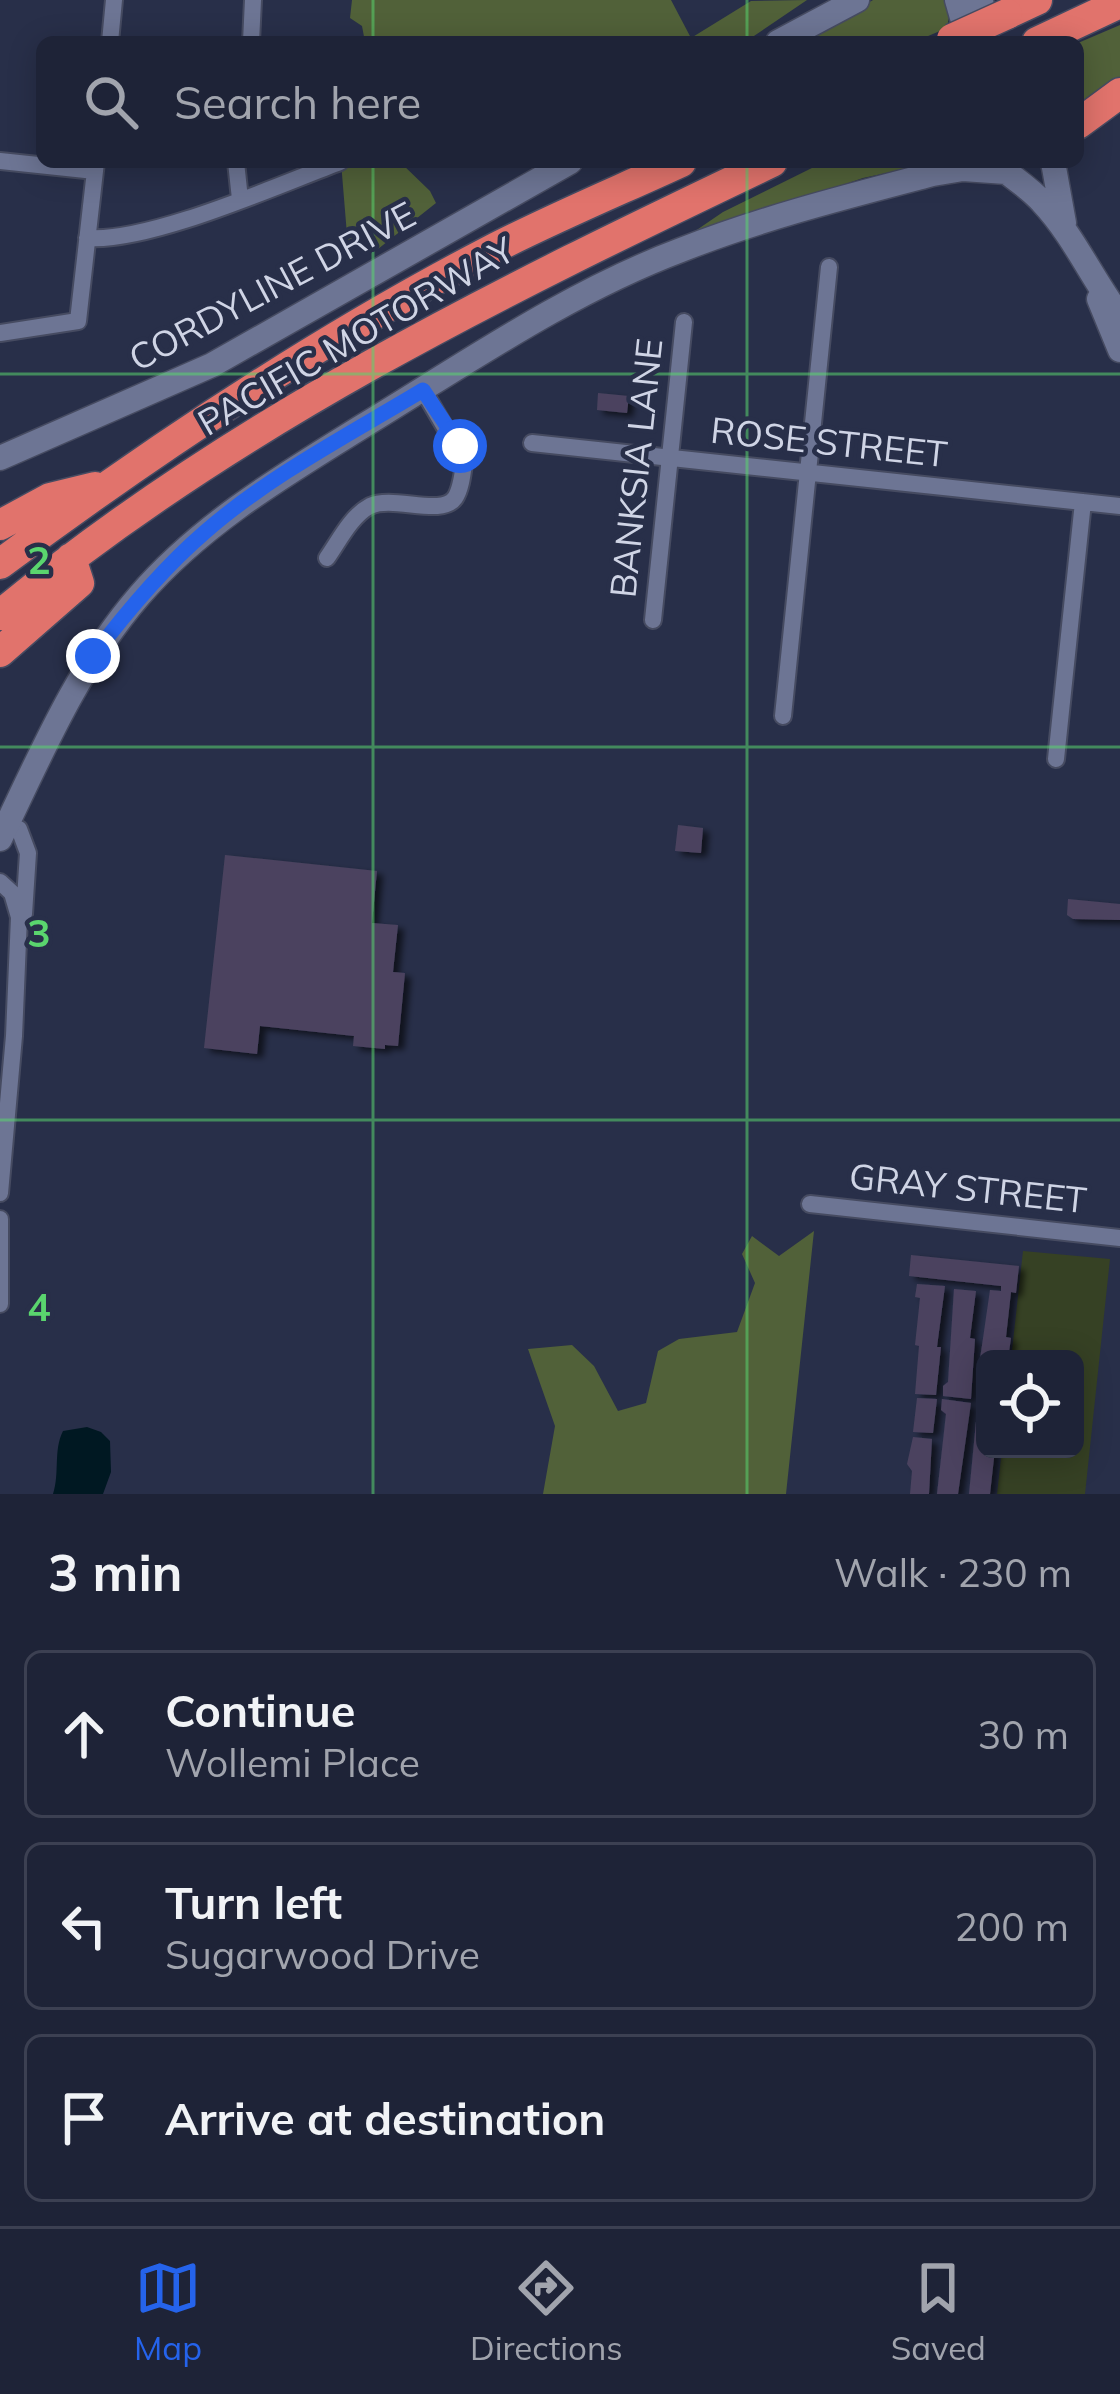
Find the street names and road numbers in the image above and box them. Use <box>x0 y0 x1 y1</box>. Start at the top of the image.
street label: CORDYLINE DRIVE <box>121 191 423 380</box>
street label: PACIFIC MOTORWAY <box>189 226 523 445</box>
street label: BANKSIA LANE <box>600 336 671 600</box>
street label: ROSE STREET <box>709 407 950 476</box>
street label: GRAY STREET <box>847 1153 1089 1222</box>

